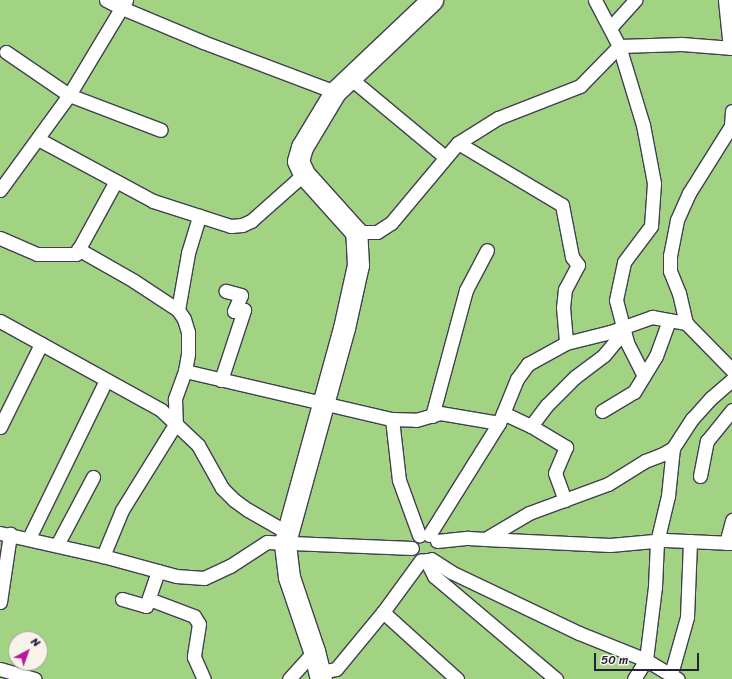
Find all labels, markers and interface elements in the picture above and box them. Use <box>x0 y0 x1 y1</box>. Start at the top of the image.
north arrow <box>8 631 48 671</box>
text: N <box>26 633 45 652</box>
scale bar <box>596 645 701 671</box>
text: 50 m <box>601 649 628 671</box>

